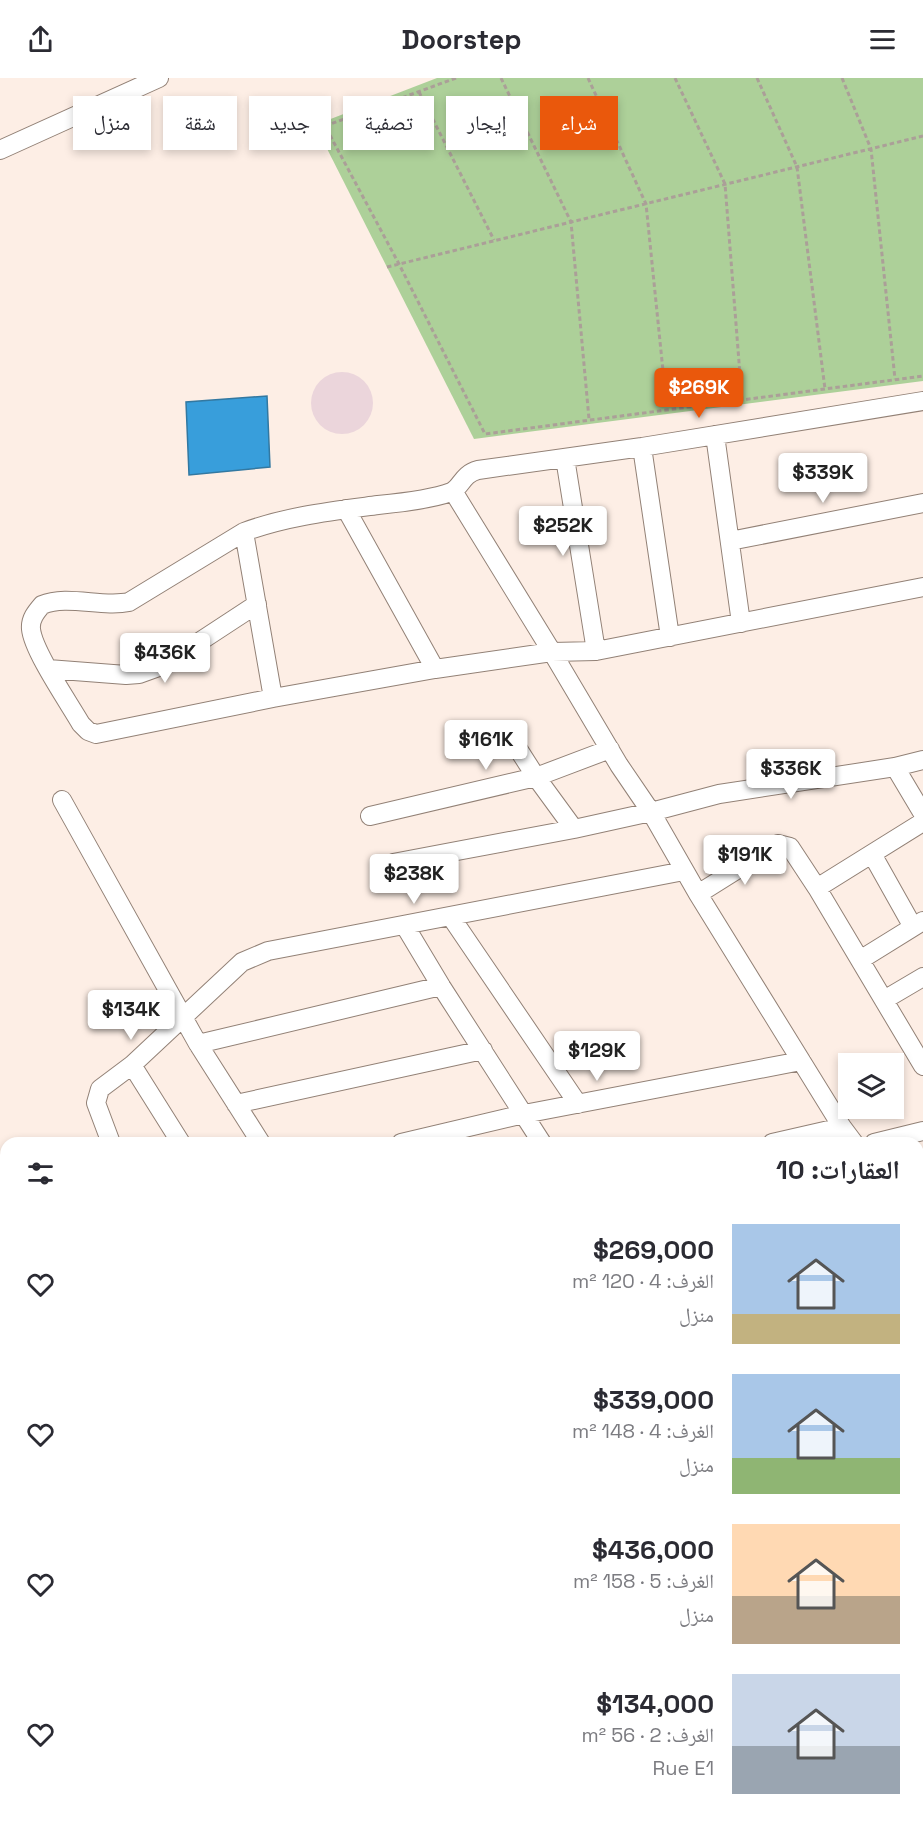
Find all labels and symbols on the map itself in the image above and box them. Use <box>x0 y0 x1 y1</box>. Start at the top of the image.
pin: $269K <box>657 368 741 419</box>
pin: $339K <box>781 453 865 504</box>
pin: $252K <box>521 506 605 557</box>
pin: $436K <box>123 633 207 684</box>
pin: $161K <box>444 720 528 771</box>
pin: $336K <box>749 749 833 800</box>
pin: $191K <box>703 835 787 886</box>
pin: $238K <box>372 854 456 905</box>
pin: $134K <box>89 990 173 1041</box>
pin: $129K <box>555 1031 639 1082</box>

